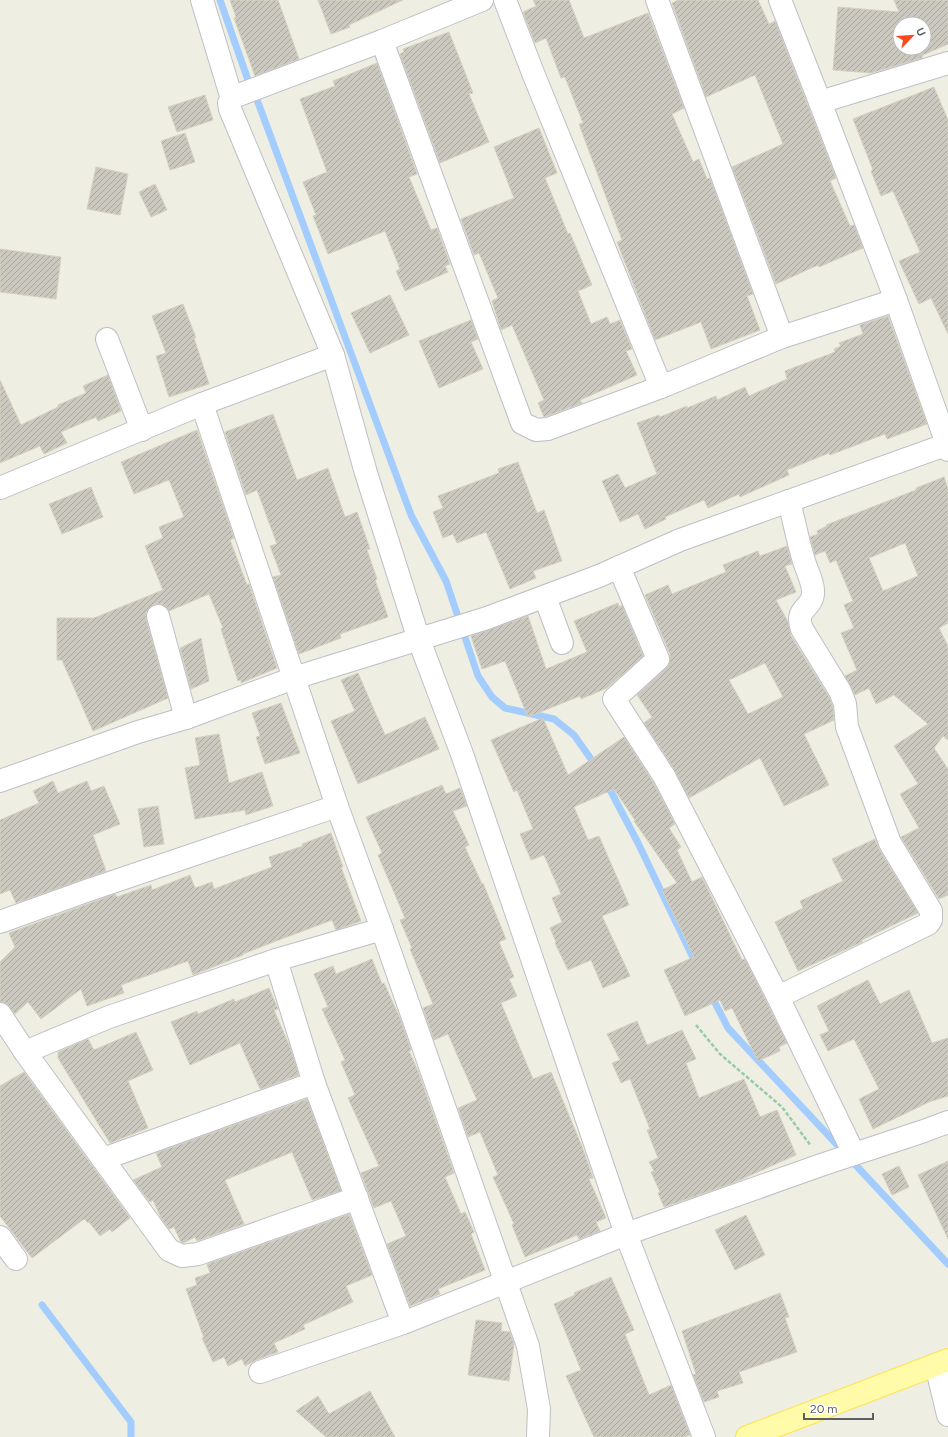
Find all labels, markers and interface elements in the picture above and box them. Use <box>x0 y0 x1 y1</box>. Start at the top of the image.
north arrow <box>892 16 932 56</box>
text: U <box>913 26 928 38</box>
scale bar <box>804 1395 873 1421</box>
text: 20 m <box>810 1402 838 1416</box>

